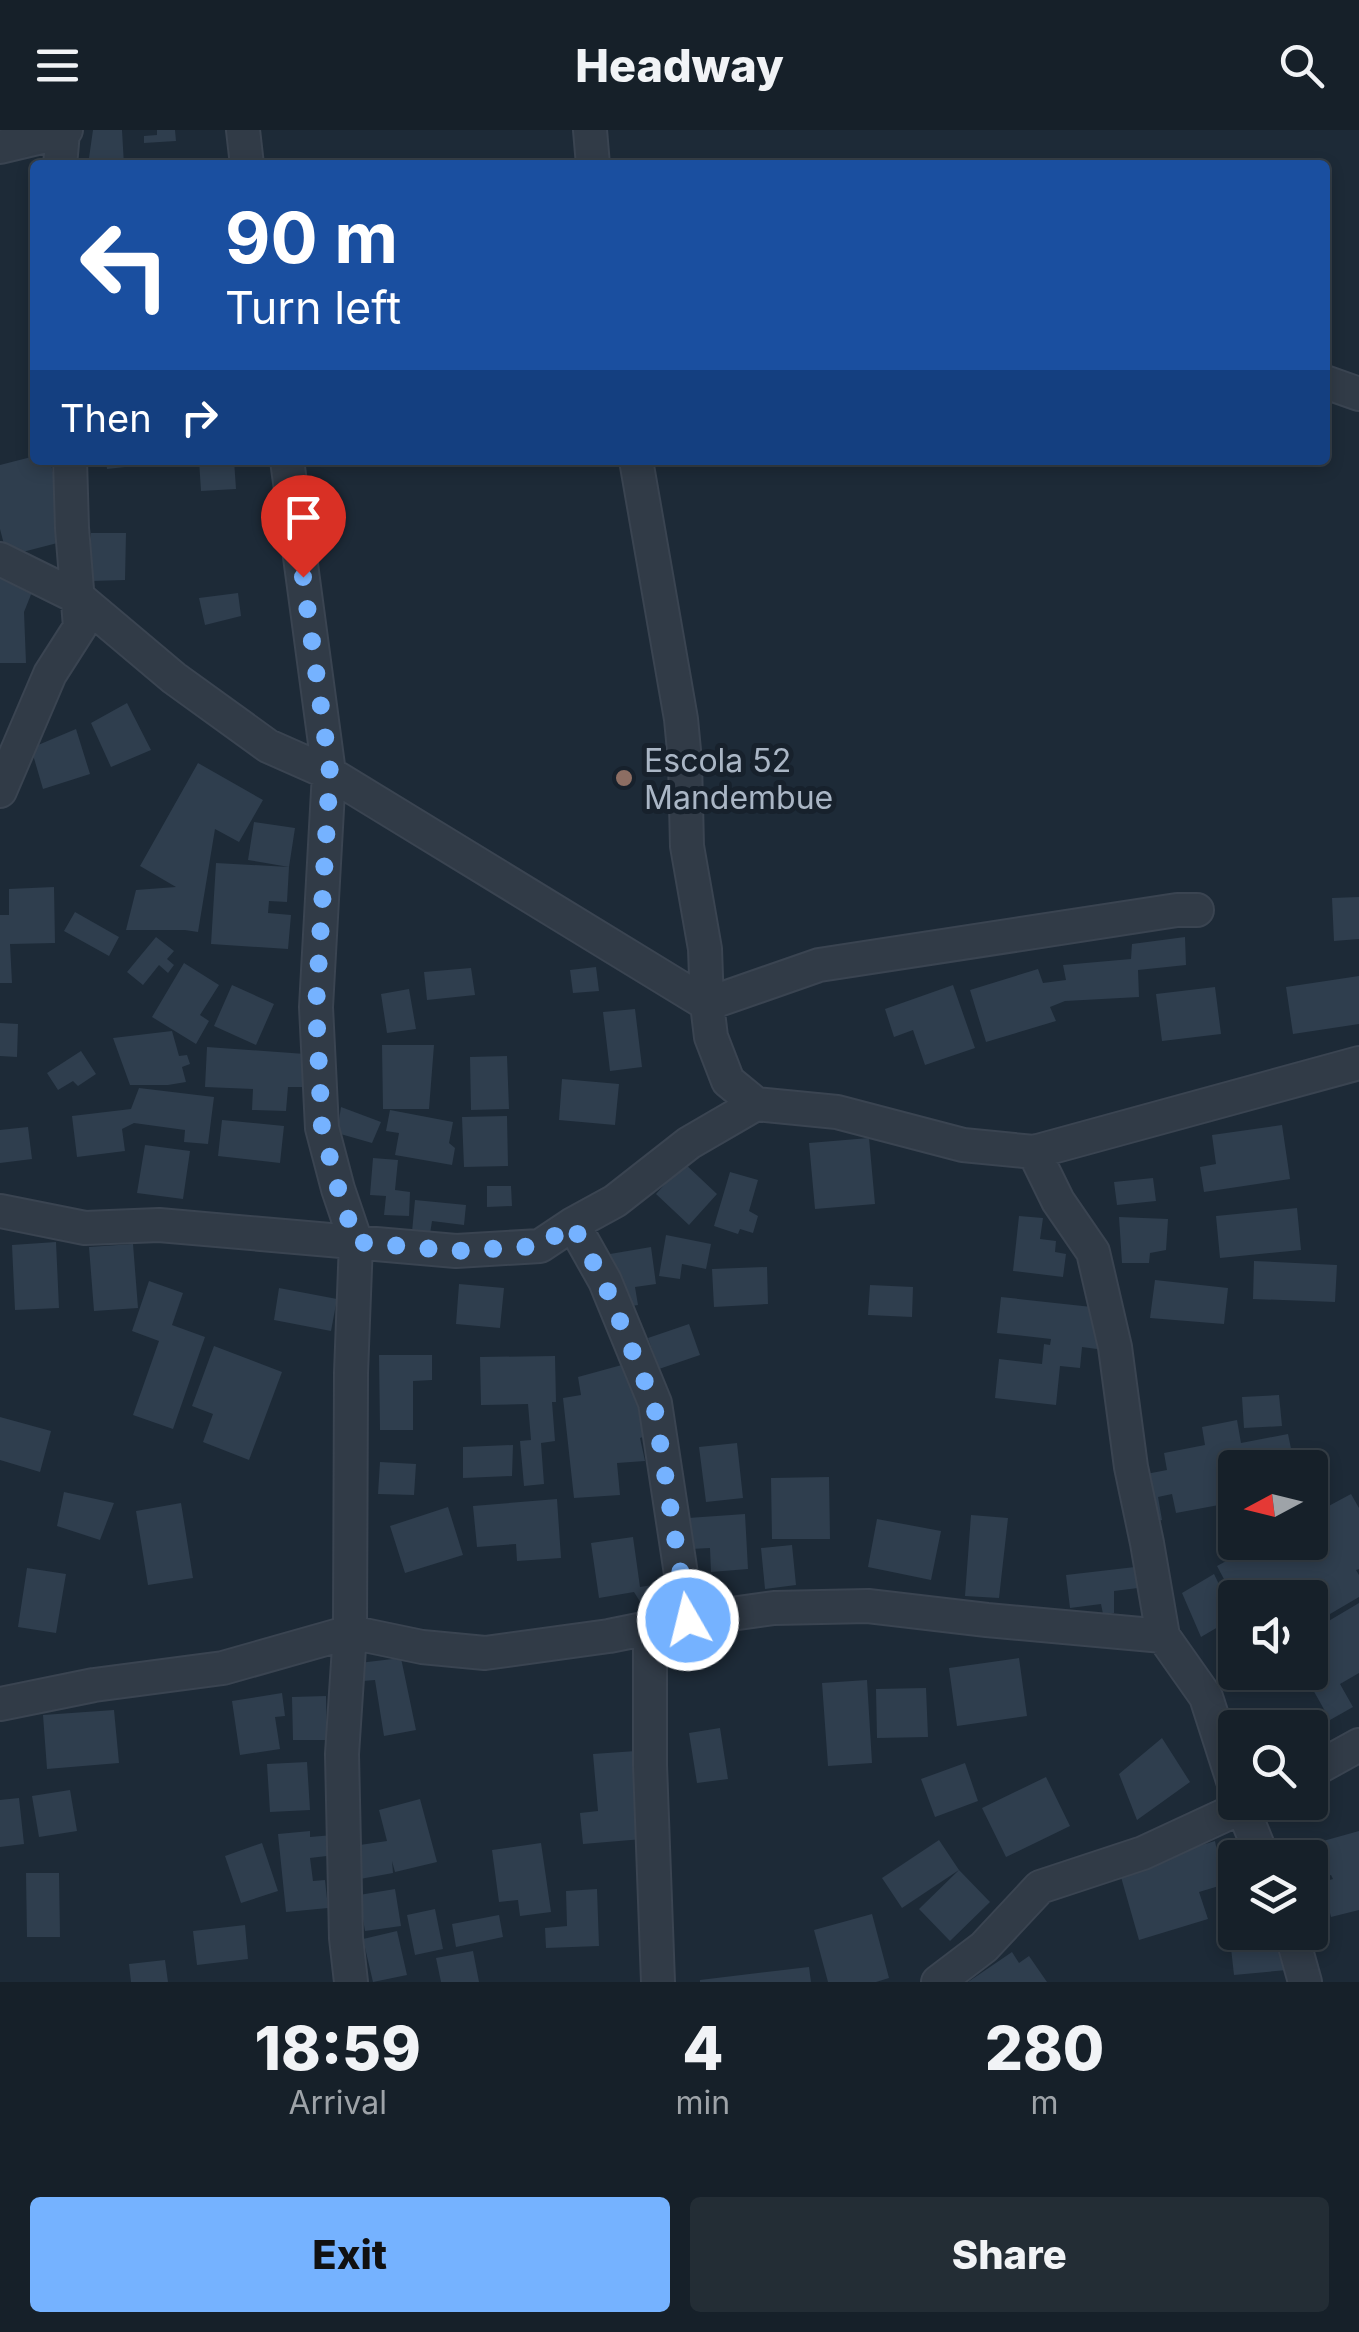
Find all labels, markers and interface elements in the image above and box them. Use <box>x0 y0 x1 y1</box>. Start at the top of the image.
icon: menu <box>30 38 85 93</box>
text: Headway <box>575 38 784 93</box>
icon: search <box>1274 38 1329 93</box>
text: 90 m <box>225 195 398 280</box>
icon: left <box>60 200 190 330</box>
text: Turn left <box>225 280 401 335</box>
icon: right <box>172 390 227 445</box>
text: Then <box>60 395 152 441</box>
pin <box>261 475 346 578</box>
icon: arrive <box>276 490 331 545</box>
place label: Escola 52 Mandembue <box>644 741 833 817</box>
marker: Escola 52 Mandembue <box>613 767 635 789</box>
north arrow <box>1218 1450 1328 1560</box>
map controls <box>1218 1450 1328 1950</box>
position arrow <box>636 1568 740 1672</box>
button: sound <box>1218 1580 1328 1690</box>
button: search <box>1218 1710 1328 1820</box>
button: layers <box>1218 1840 1328 1950</box>
text: 18:59 <box>255 2012 421 2084</box>
text: 4 <box>682 2012 723 2084</box>
text: 280 <box>985 2012 1104 2084</box>
text: Arrival <box>289 2083 387 2122</box>
text: min <box>675 2083 730 2122</box>
text: m <box>1031 2083 1059 2122</box>
button: Exit <box>30 2197 670 2312</box>
button: Share <box>690 2197 1329 2312</box>

